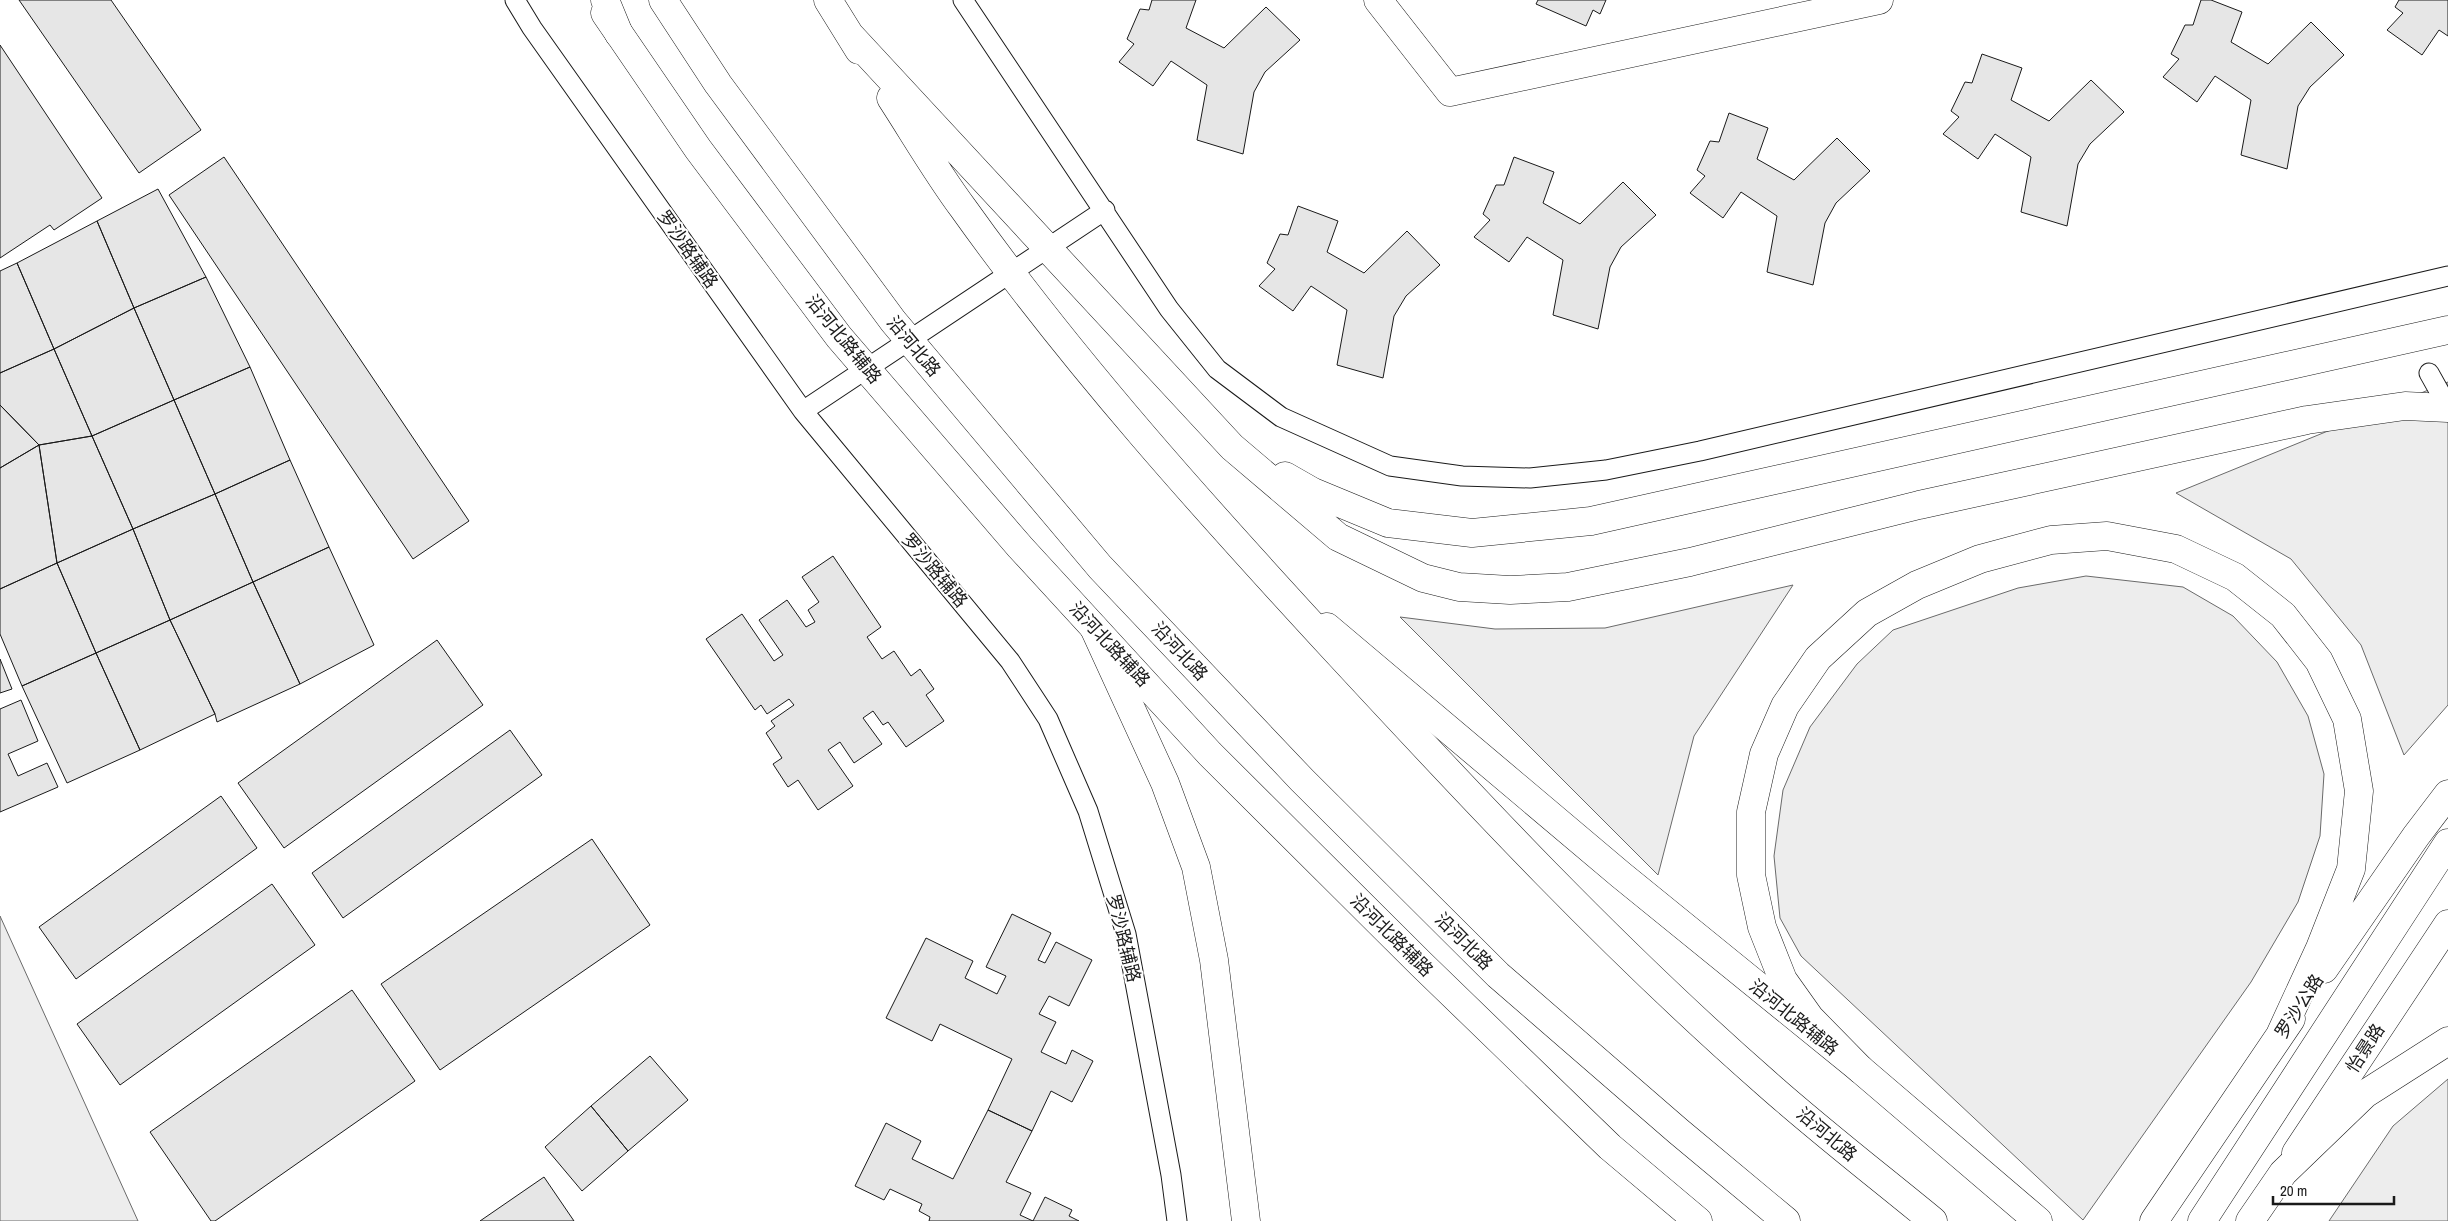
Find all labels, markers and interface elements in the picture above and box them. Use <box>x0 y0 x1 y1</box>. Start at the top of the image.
street label: 罗沙路辅路 <box>652 205 724 293</box>
street label: 沿河北路辅路 <box>800 289 888 389</box>
street label: 沿河北路 <box>881 310 947 382</box>
street label: 罗沙路辅路 <box>896 527 974 613</box>
street label: 沿河北路辅路 <box>1064 596 1156 692</box>
street label: 沿河北路 <box>1146 616 1214 686</box>
street label: 沿河北路辅路 <box>1345 888 1439 982</box>
street label: 罗沙路辅路 <box>1101 891 1147 985</box>
street label: 沿河北路 <box>1430 907 1498 975</box>
street label: 罗沙公路 <box>2269 969 2329 1043</box>
street label: 沿河北路辅路 <box>1744 973 1844 1061</box>
street label: 怡景路 <box>2340 1019 2390 1077</box>
street label: 沿河北路 <box>1791 1101 1863 1167</box>
scale bar <box>2273 1174 2394 1206</box>
text: 20 m <box>2280 1180 2307 1201</box>

